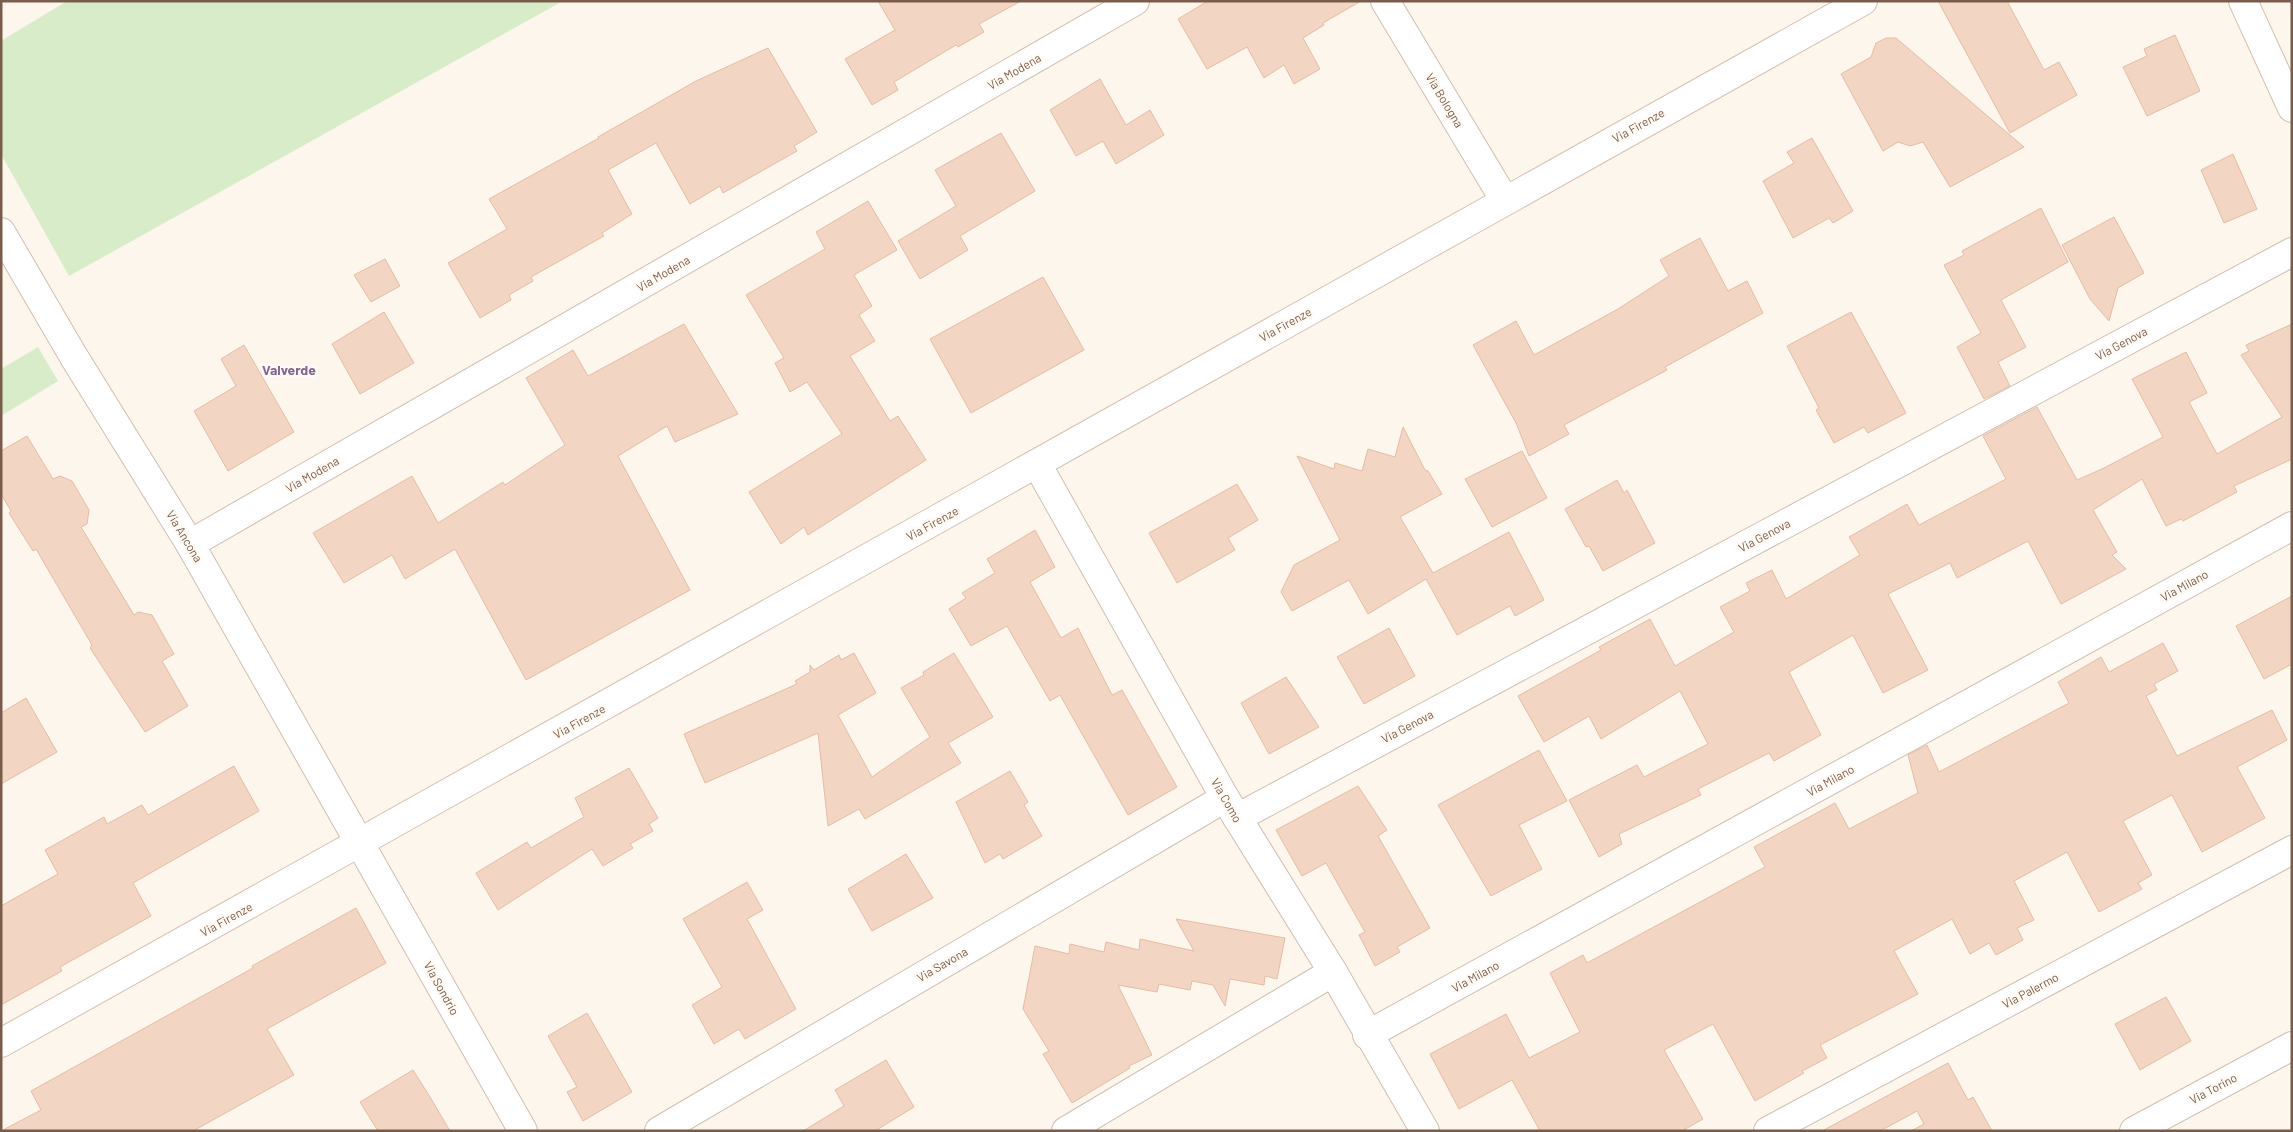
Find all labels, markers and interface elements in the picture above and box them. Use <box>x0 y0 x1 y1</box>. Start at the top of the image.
street label: Via Modena <box>985 50 1043 92</box>
street label: Via Bologna <box>1423 70 1467 130</box>
street label: Via Firenze <box>1609 105 1667 145</box>
street label: Via Modena <box>634 252 692 294</box>
street label: Via Firenze <box>1256 304 1314 344</box>
street label: Via Genova <box>2093 323 2149 363</box>
district label: Valverde <box>262 361 316 378</box>
street label: Via Modena <box>283 453 341 495</box>
street label: Via Firenze <box>903 503 961 543</box>
street label: Via Ancona <box>164 508 206 564</box>
street label: Via Genova <box>1736 515 1792 555</box>
street label: Via Milano <box>2158 566 2210 604</box>
street label: Via Firenze <box>550 701 608 741</box>
street label: Via Genova <box>1379 706 1435 746</box>
street label: Via Milano <box>1804 761 1856 799</box>
street label: Via Como <box>1209 775 1245 825</box>
street label: Via Firenze <box>197 899 255 939</box>
street label: Via Savona <box>914 944 970 984</box>
street label: Via Milano <box>1449 957 1501 995</box>
street label: Via Sondrio <box>422 959 462 1017</box>
street label: Via Palermo <box>1999 969 2061 1011</box>
street label: Via Torino <box>2187 1070 2239 1106</box>

